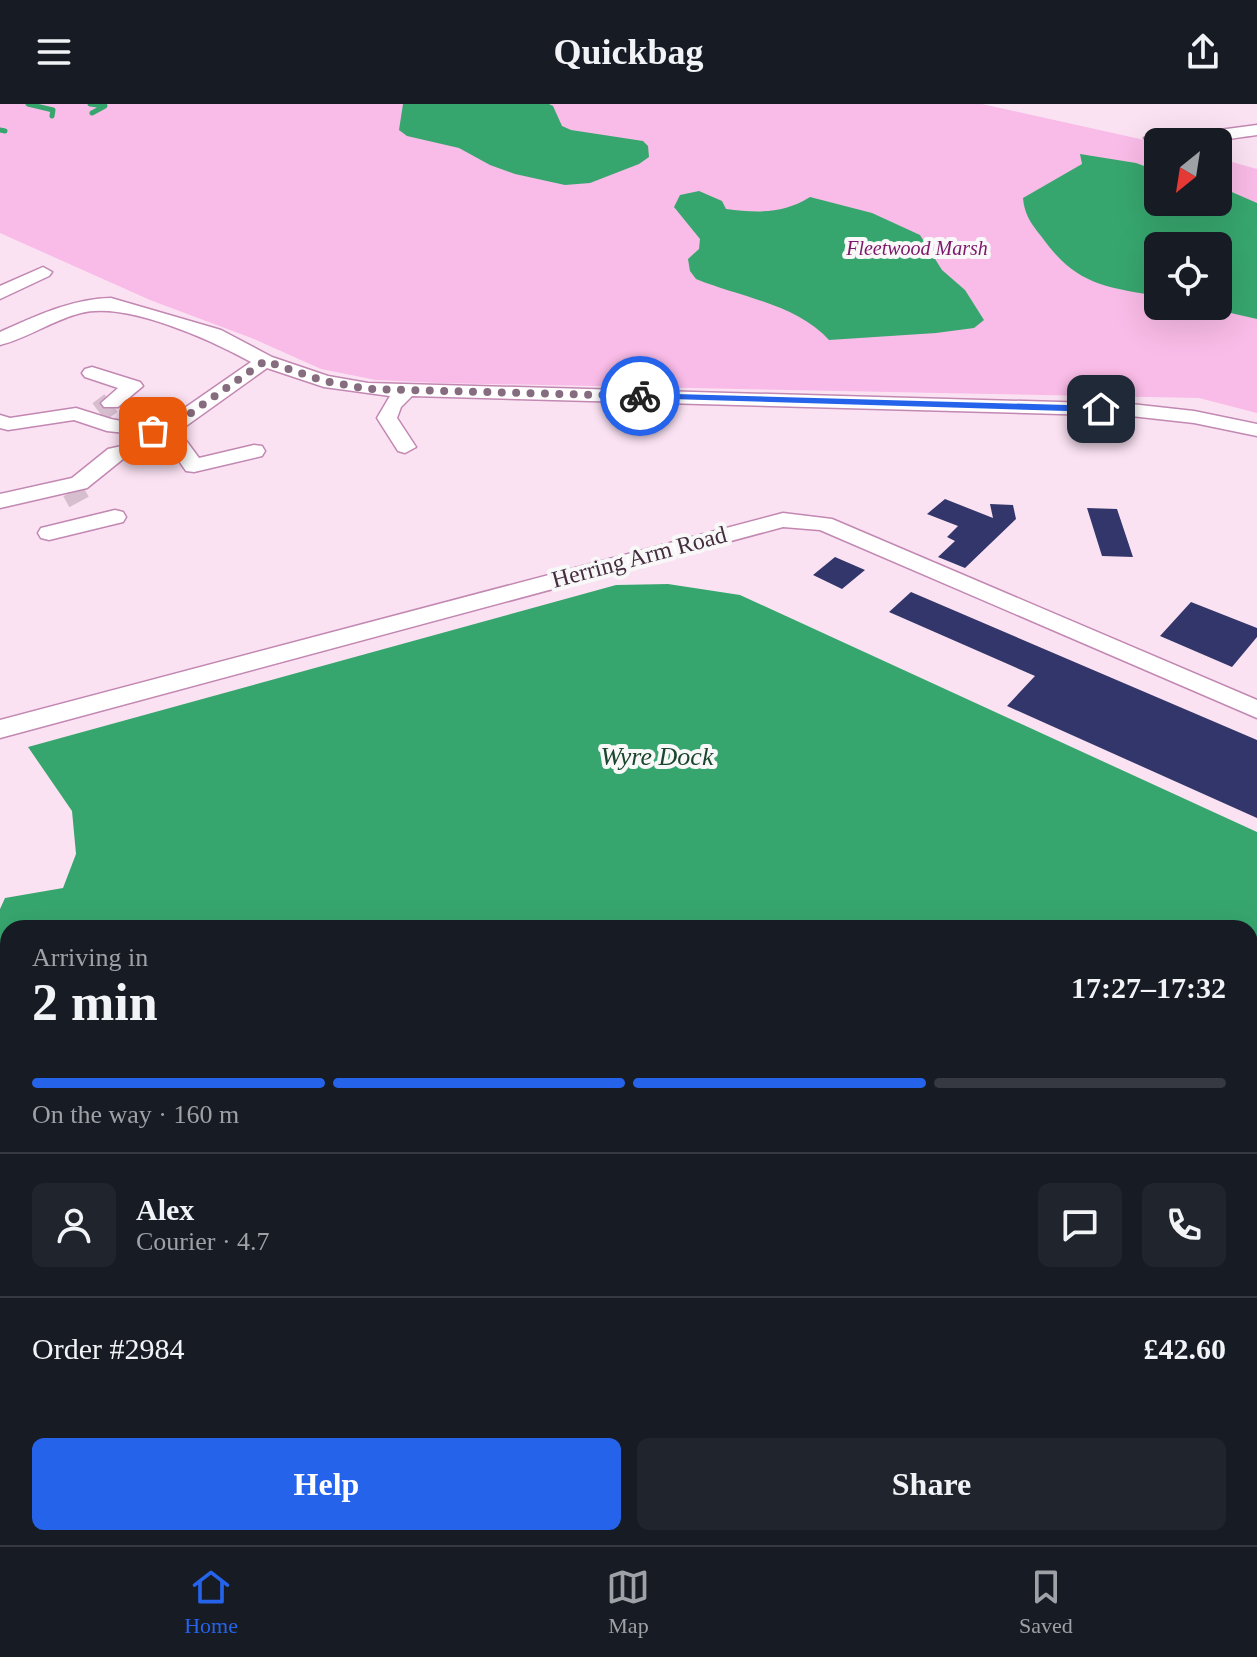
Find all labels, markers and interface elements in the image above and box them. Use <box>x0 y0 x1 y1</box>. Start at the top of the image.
icon: menu <box>32 30 76 74</box>
icon: share <box>1181 30 1225 74</box>
text: Quickbag <box>553 32 704 72</box>
north arrow <box>1144 128 1232 216</box>
map controls <box>1144 128 1232 320</box>
button: locate <box>1144 232 1232 320</box>
park label: Fleetwood Marsh <box>845 237 988 259</box>
courier <box>600 356 680 436</box>
icon: bike <box>618 374 662 418</box>
pin <box>1067 375 1135 443</box>
icon: home <box>1079 387 1123 431</box>
pin <box>119 397 187 465</box>
icon: bag <box>131 409 175 453</box>
street label: Herring Arm Road <box>549 521 729 593</box>
water label: Wyre Dock <box>601 742 714 771</box>
text: Arriving in <box>32 943 148 972</box>
text: 17:27–17:32 <box>1071 971 1226 1004</box>
text: 2 min <box>32 974 158 1031</box>
text: On the way · 160 m <box>32 1100 239 1129</box>
button: person <box>32 1183 116 1267</box>
button: chat <box>1038 1183 1122 1267</box>
button: phone <box>1142 1183 1226 1267</box>
text: Alex <box>136 1193 194 1226</box>
text: Courier · 4.7 <box>136 1227 270 1256</box>
text: Order #2984 <box>32 1332 184 1365</box>
text: £42.60 <box>1144 1332 1226 1365</box>
button: Help <box>32 1438 621 1530</box>
button: Share <box>637 1438 1226 1530</box>
tab: Home <box>184 1565 238 1639</box>
tab: Map <box>606 1565 650 1639</box>
tab: Saved <box>1019 1565 1073 1639</box>

